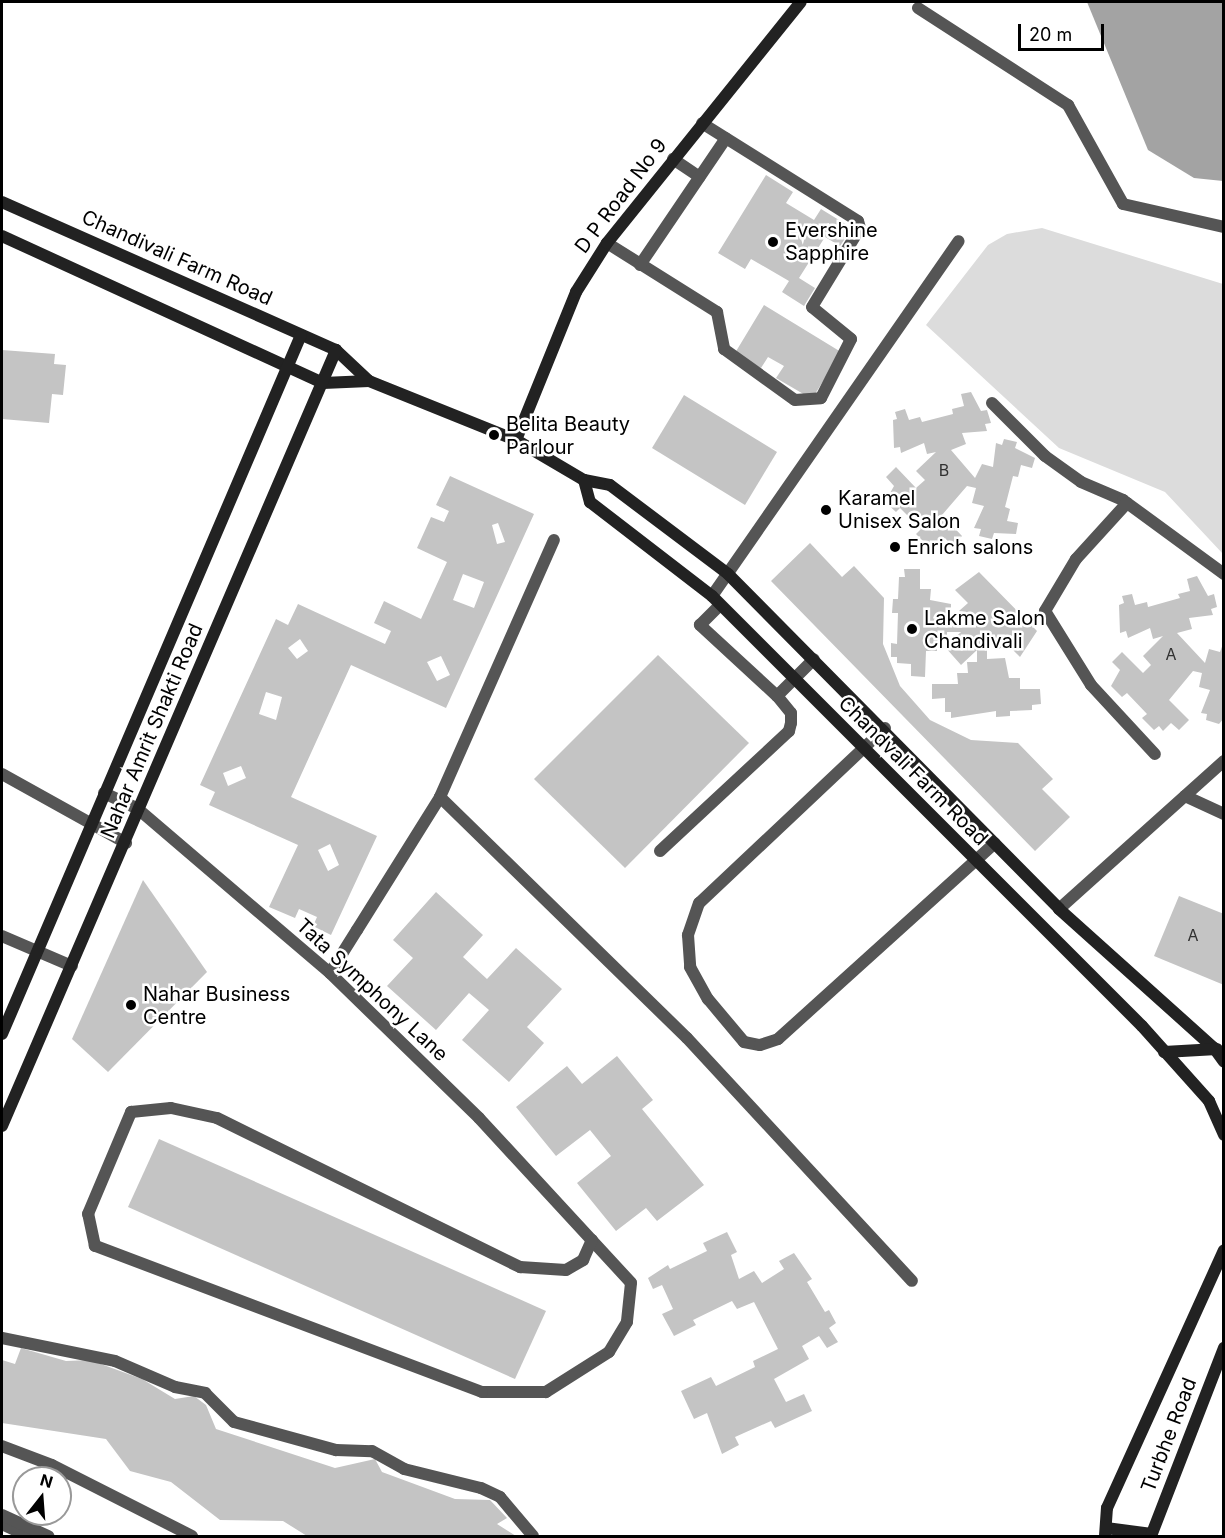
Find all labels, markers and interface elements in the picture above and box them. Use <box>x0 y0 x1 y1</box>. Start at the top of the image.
scale bar <box>1021 12 1106 50</box>
text: 20 m <box>1029 24 1072 45</box>
street label: D P Road No 9 <box>570 134 672 258</box>
street label: Chandivali Farm Road <box>78 205 276 311</box>
place label: Evershine Sapphire <box>785 219 878 266</box>
marker: Evershine Sapphire <box>766 235 780 249</box>
place label: Belita Beauty Parlour <box>506 412 630 459</box>
marker: Belita Beauty Parlour <box>487 428 501 442</box>
house number: B <box>939 460 949 480</box>
place label: Karamel Unisex Salon <box>838 486 961 533</box>
marker: Karamel Unisex Salon <box>819 503 833 517</box>
place label: Enrich salons <box>907 535 1033 559</box>
marker: Enrich salons <box>888 540 902 554</box>
place label: Lakme Salon Chandivali <box>924 606 1045 653</box>
street label: Nahar Amrit Shakti Road <box>96 620 208 842</box>
marker: Lakme Salon Chandivali <box>905 622 919 636</box>
house number: A <box>1165 644 1177 664</box>
street label: Chandvali Farm Road <box>833 691 993 851</box>
street label: Tata Symphony Lane <box>291 914 453 1066</box>
house number: A <box>1187 925 1199 945</box>
place label: Nahar Business Centre <box>143 982 290 1029</box>
marker: Nahar Business Centre <box>124 998 138 1012</box>
street label: Turbhe Road <box>1136 1374 1202 1496</box>
north arrow <box>12 1466 72 1526</box>
text: N <box>38 1469 55 1492</box>

